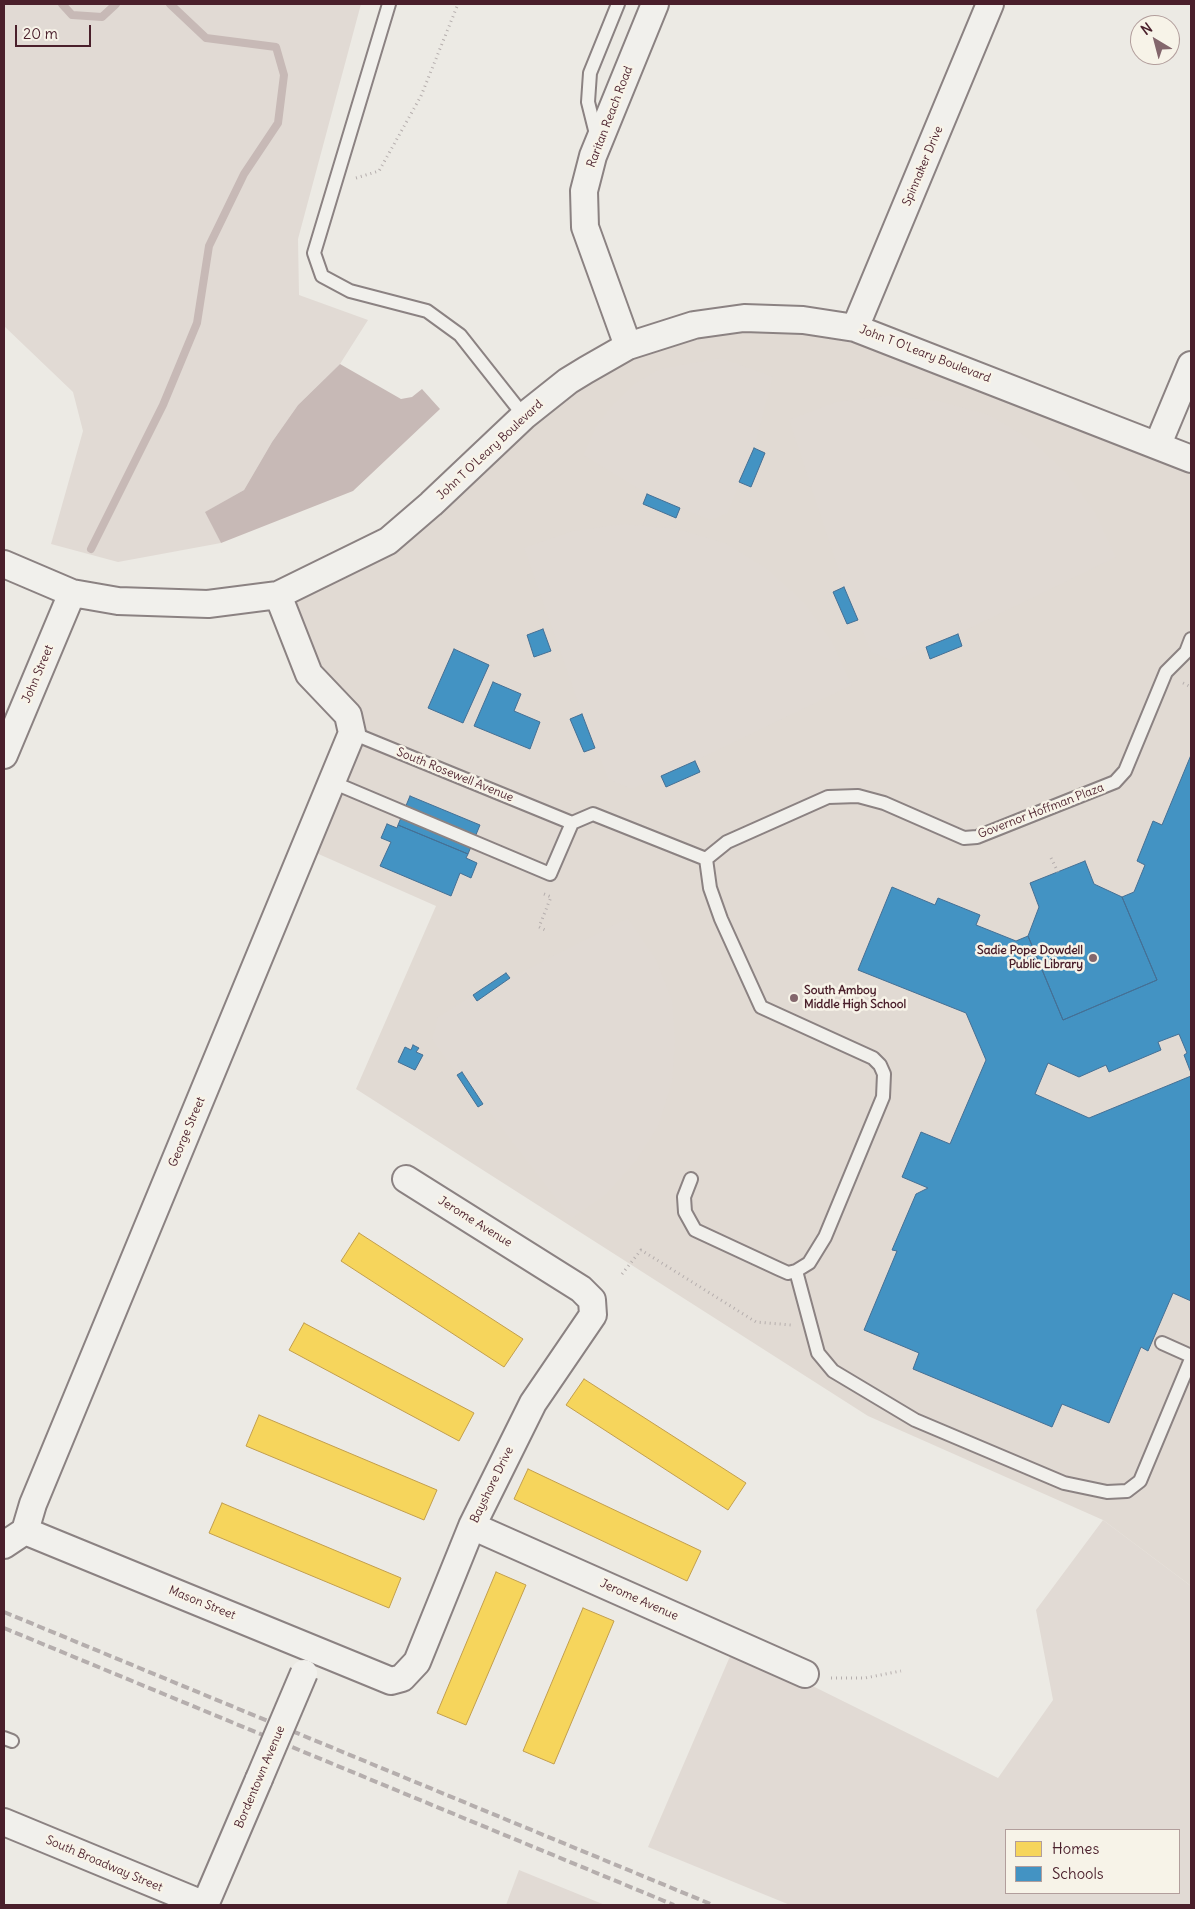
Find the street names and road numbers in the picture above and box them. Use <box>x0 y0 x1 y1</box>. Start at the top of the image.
street label: Raritan Reach Road <box>584 64 636 170</box>
street label: Spinnaker Drive <box>900 124 946 208</box>
street label: John T O'Leary Boulevard <box>857 322 993 386</box>
street label: John T O'Leary Boulevard <box>434 397 546 503</box>
street label: John Street <box>19 643 57 705</box>
street label: South Rosewell Avenue <box>394 745 516 805</box>
street label: Governor Hoffman Plaza <box>976 780 1106 842</box>
street label: George Street <box>166 1095 208 1169</box>
street label: Jerome Avenue <box>435 1194 515 1250</box>
street label: Bayshore Drive <box>467 1445 517 1525</box>
street label: Jerome Avenue <box>598 1576 680 1624</box>
street label: Mason Street <box>167 1583 237 1623</box>
street label: Bordentown Avenue <box>232 1724 288 1830</box>
street label: South Broadway Street <box>43 1833 165 1895</box>

